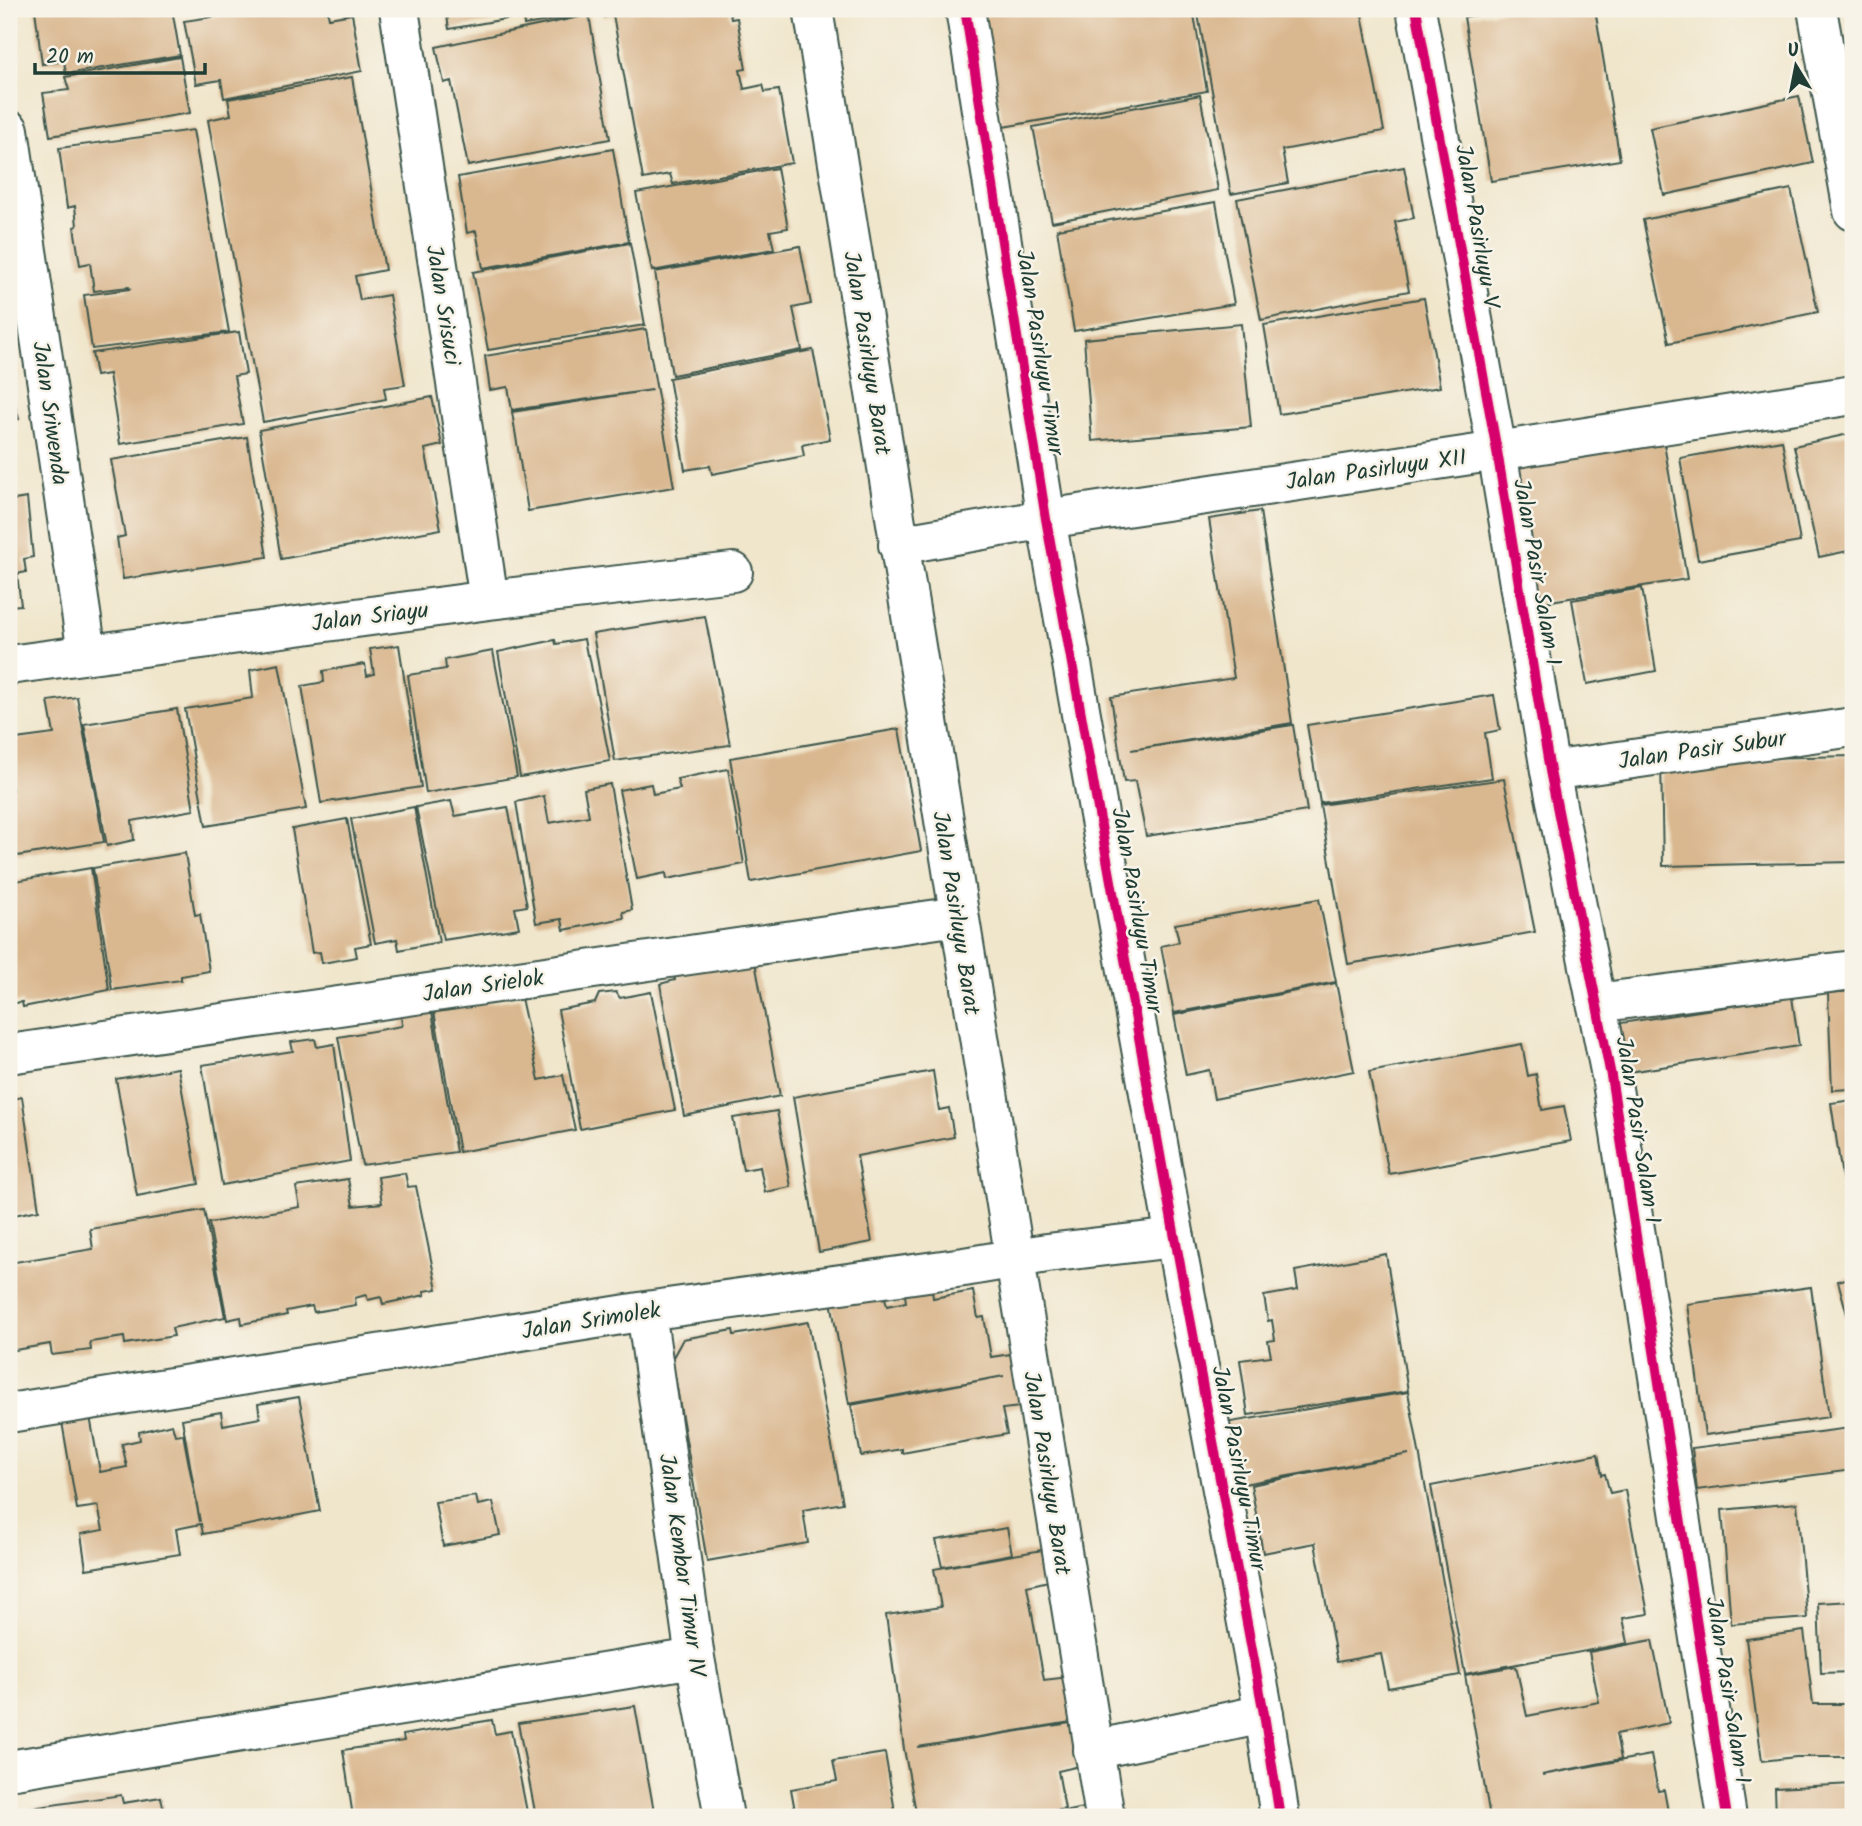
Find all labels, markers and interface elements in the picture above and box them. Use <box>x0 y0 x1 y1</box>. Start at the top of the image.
scale bar <box>35 32 205 76</box>
north arrow <box>1760 32 1830 102</box>
text: U <box>1785 35 1802 67</box>
text: 20 m <box>46 41 94 74</box>
street label: Jalan Pasirluyu V <box>1444 142 1508 313</box>
street label: Jalan Srisuci <box>415 243 470 370</box>
street label: Jalan Pasirluyu Timur <box>1005 247 1073 459</box>
street label: Jalan Pasirluyu Barat <box>832 249 900 459</box>
street label: Jalan Sriwenda <box>21 339 77 488</box>
street label: Jalan Pasirluyu XII <box>1284 440 1469 501</box>
street label: Jalan Pasir Salam I <box>1502 476 1570 669</box>
street label: Jalan Sriayu <box>310 593 431 643</box>
street label: Jalan Pasir Subur <box>1616 721 1790 781</box>
street label: Jalan Pasirluyu Timur <box>1100 805 1172 1017</box>
street label: Jalan Pasirluyu Barat <box>921 809 989 1019</box>
street label: Jalan Srielok <box>420 961 546 1013</box>
street label: Jalan Pasir Salam I <box>1604 1034 1670 1226</box>
street label: Jalan Srimolek <box>519 1293 664 1351</box>
street label: Jalan Pasirluyu Timur <box>1201 1363 1276 1575</box>
street label: Jalan Pasirluyu Barat <box>1012 1369 1080 1579</box>
street label: Jalan Kembar Timur IV <box>648 1451 715 1681</box>
street label: Jalan Pasir Salam I <box>1694 1594 1760 1786</box>

